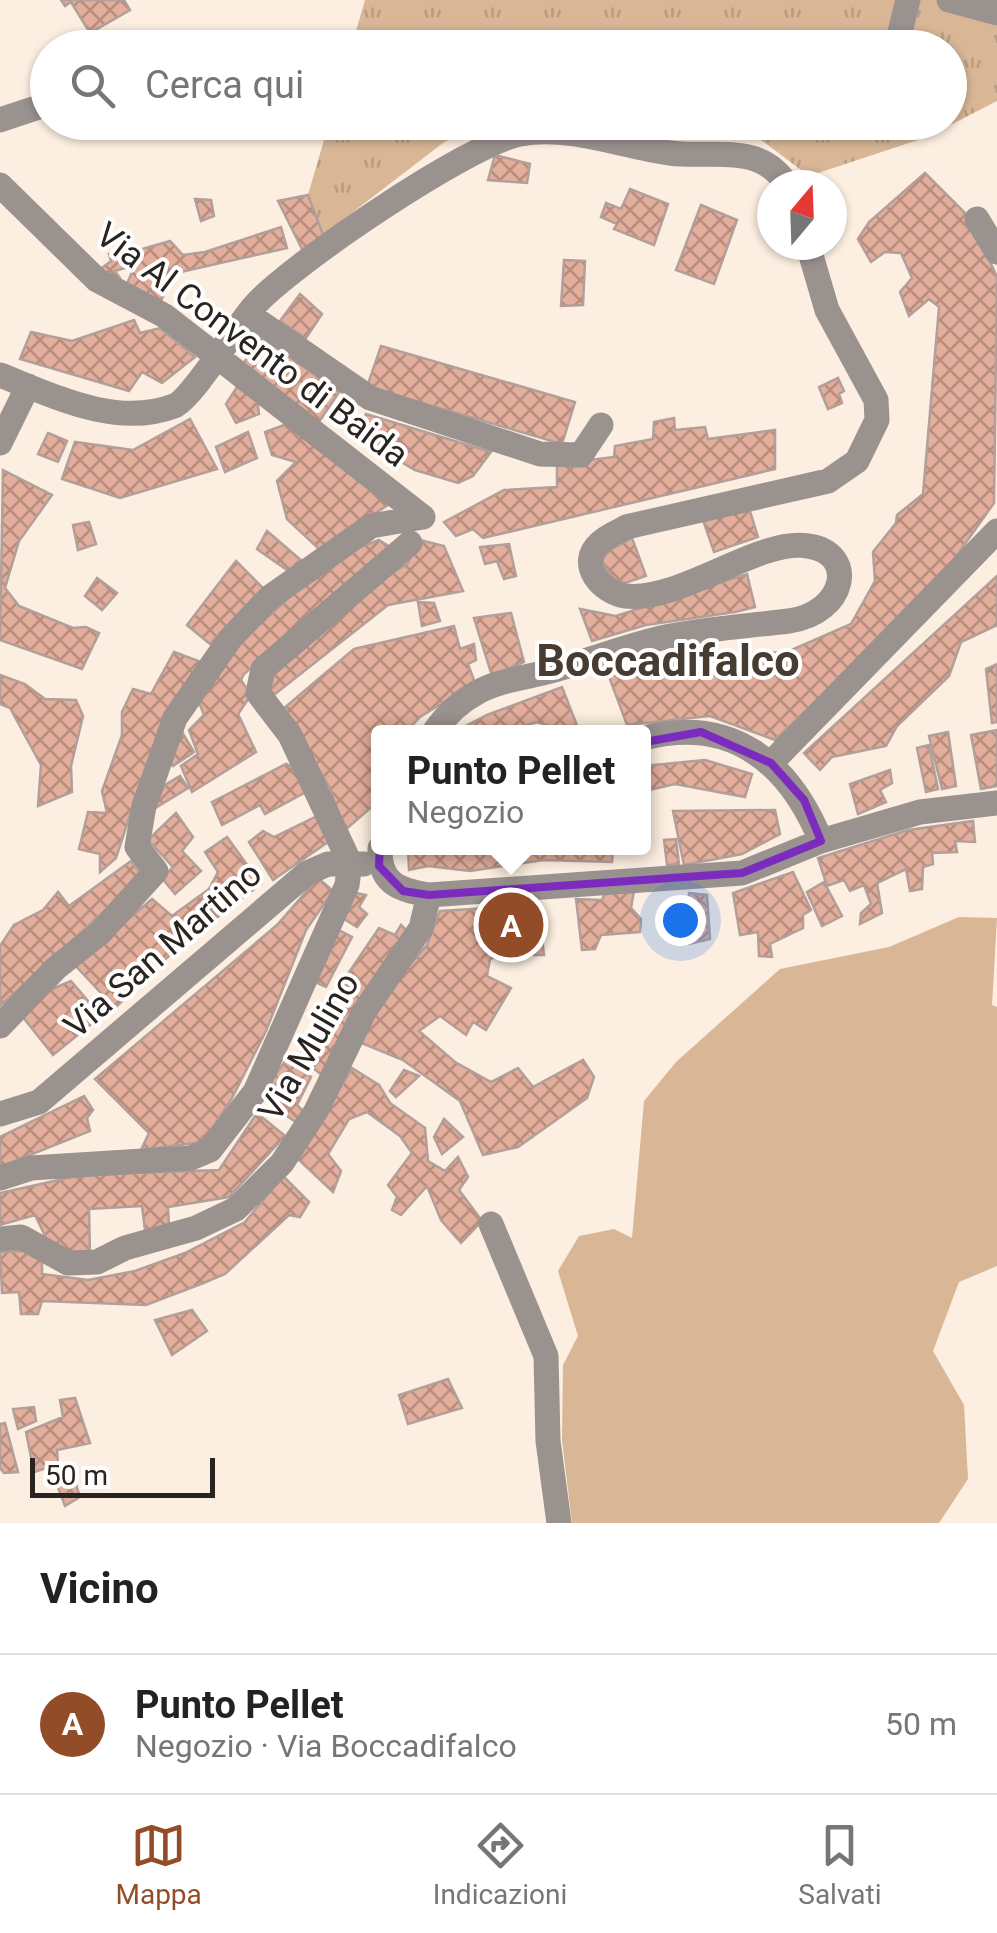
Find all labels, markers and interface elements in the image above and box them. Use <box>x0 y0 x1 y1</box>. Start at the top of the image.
search box <box>30 30 967 140</box>
icon: search <box>65 58 120 113</box>
text: Cerca qui <box>145 63 304 107</box>
north arrow <box>757 170 847 260</box>
street label: Via Al Convento di Baida <box>88 214 416 476</box>
district label: Boccadifalco <box>536 634 800 687</box>
popup <box>371 725 651 855</box>
text: Punto Pellet <box>407 749 615 793</box>
text: Negozio <box>407 793 524 831</box>
street label: Via San Martino <box>56 853 270 1047</box>
pin: A <box>478 888 544 962</box>
your location <box>655 895 706 946</box>
street label: Via Mulino <box>250 965 368 1129</box>
scale bar <box>30 1453 215 1498</box>
text: 50 m <box>45 1459 108 1492</box>
text: Vicino <box>40 1564 159 1613</box>
text: Punto Pellet <box>135 1683 344 1727</box>
text: A <box>62 1705 83 1743</box>
text: 50 m <box>885 1705 957 1743</box>
text: Negozio · Via Boccadifalco <box>135 1727 517 1765</box>
tab: Mappa <box>115 1818 202 1911</box>
tab: Indicazioni <box>433 1818 567 1911</box>
tab: Salvati <box>798 1818 881 1911</box>

